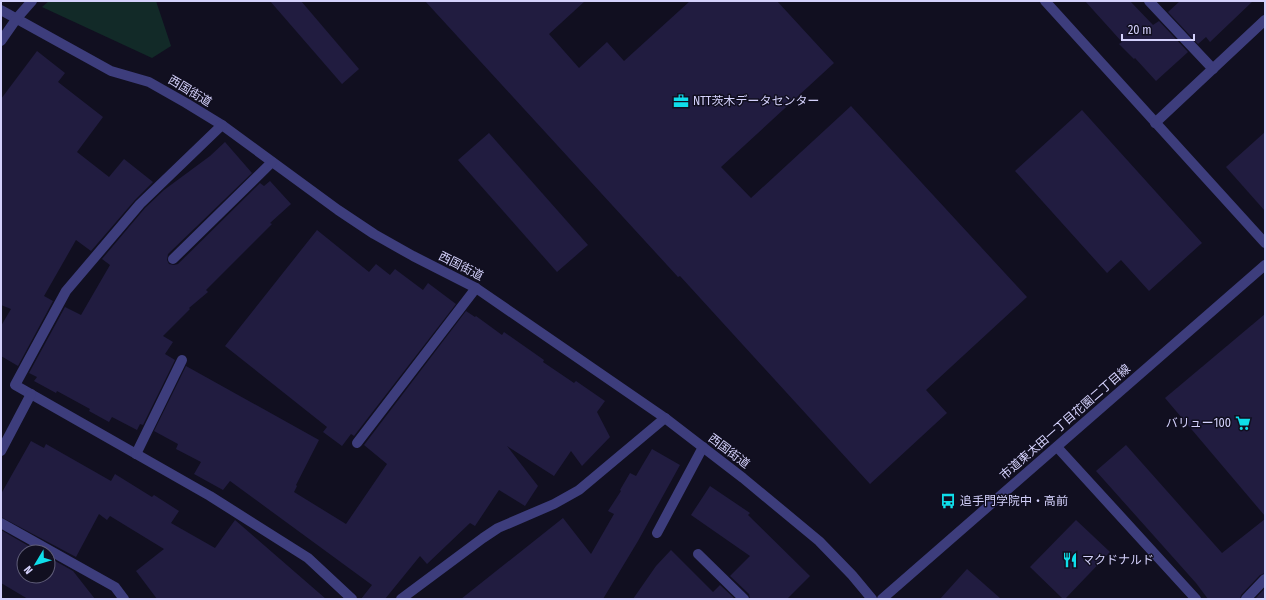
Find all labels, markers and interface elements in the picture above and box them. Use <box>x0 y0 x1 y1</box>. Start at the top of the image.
scale bar <box>1122 16 1194 42</box>
text: 20 m <box>1128 23 1152 37</box>
street label: 西国街道 <box>166 73 214 109</box>
office icon: NTT茨木データセンター <box>672 92 690 110</box>
place label: NTT茨木データセンター <box>693 94 819 108</box>
street label: 西国街道 <box>436 249 486 283</box>
street label: 市道東太田一丁目花園二丁目線 <box>997 362 1133 482</box>
supermarket icon: バリュー100 <box>1234 414 1252 432</box>
place label: バリュー100 <box>1166 416 1231 430</box>
street label: 西国街道 <box>706 431 752 471</box>
bus stop icon: 追手門学院中・高前 <box>939 492 957 510</box>
place label: 追手門学院中・高前 <box>960 494 1068 508</box>
north arrow <box>16 544 56 584</box>
restaurant icon: マクドナルド <box>1061 551 1079 569</box>
place label: マクドナルド <box>1082 553 1154 567</box>
text: N <box>21 563 36 576</box>

